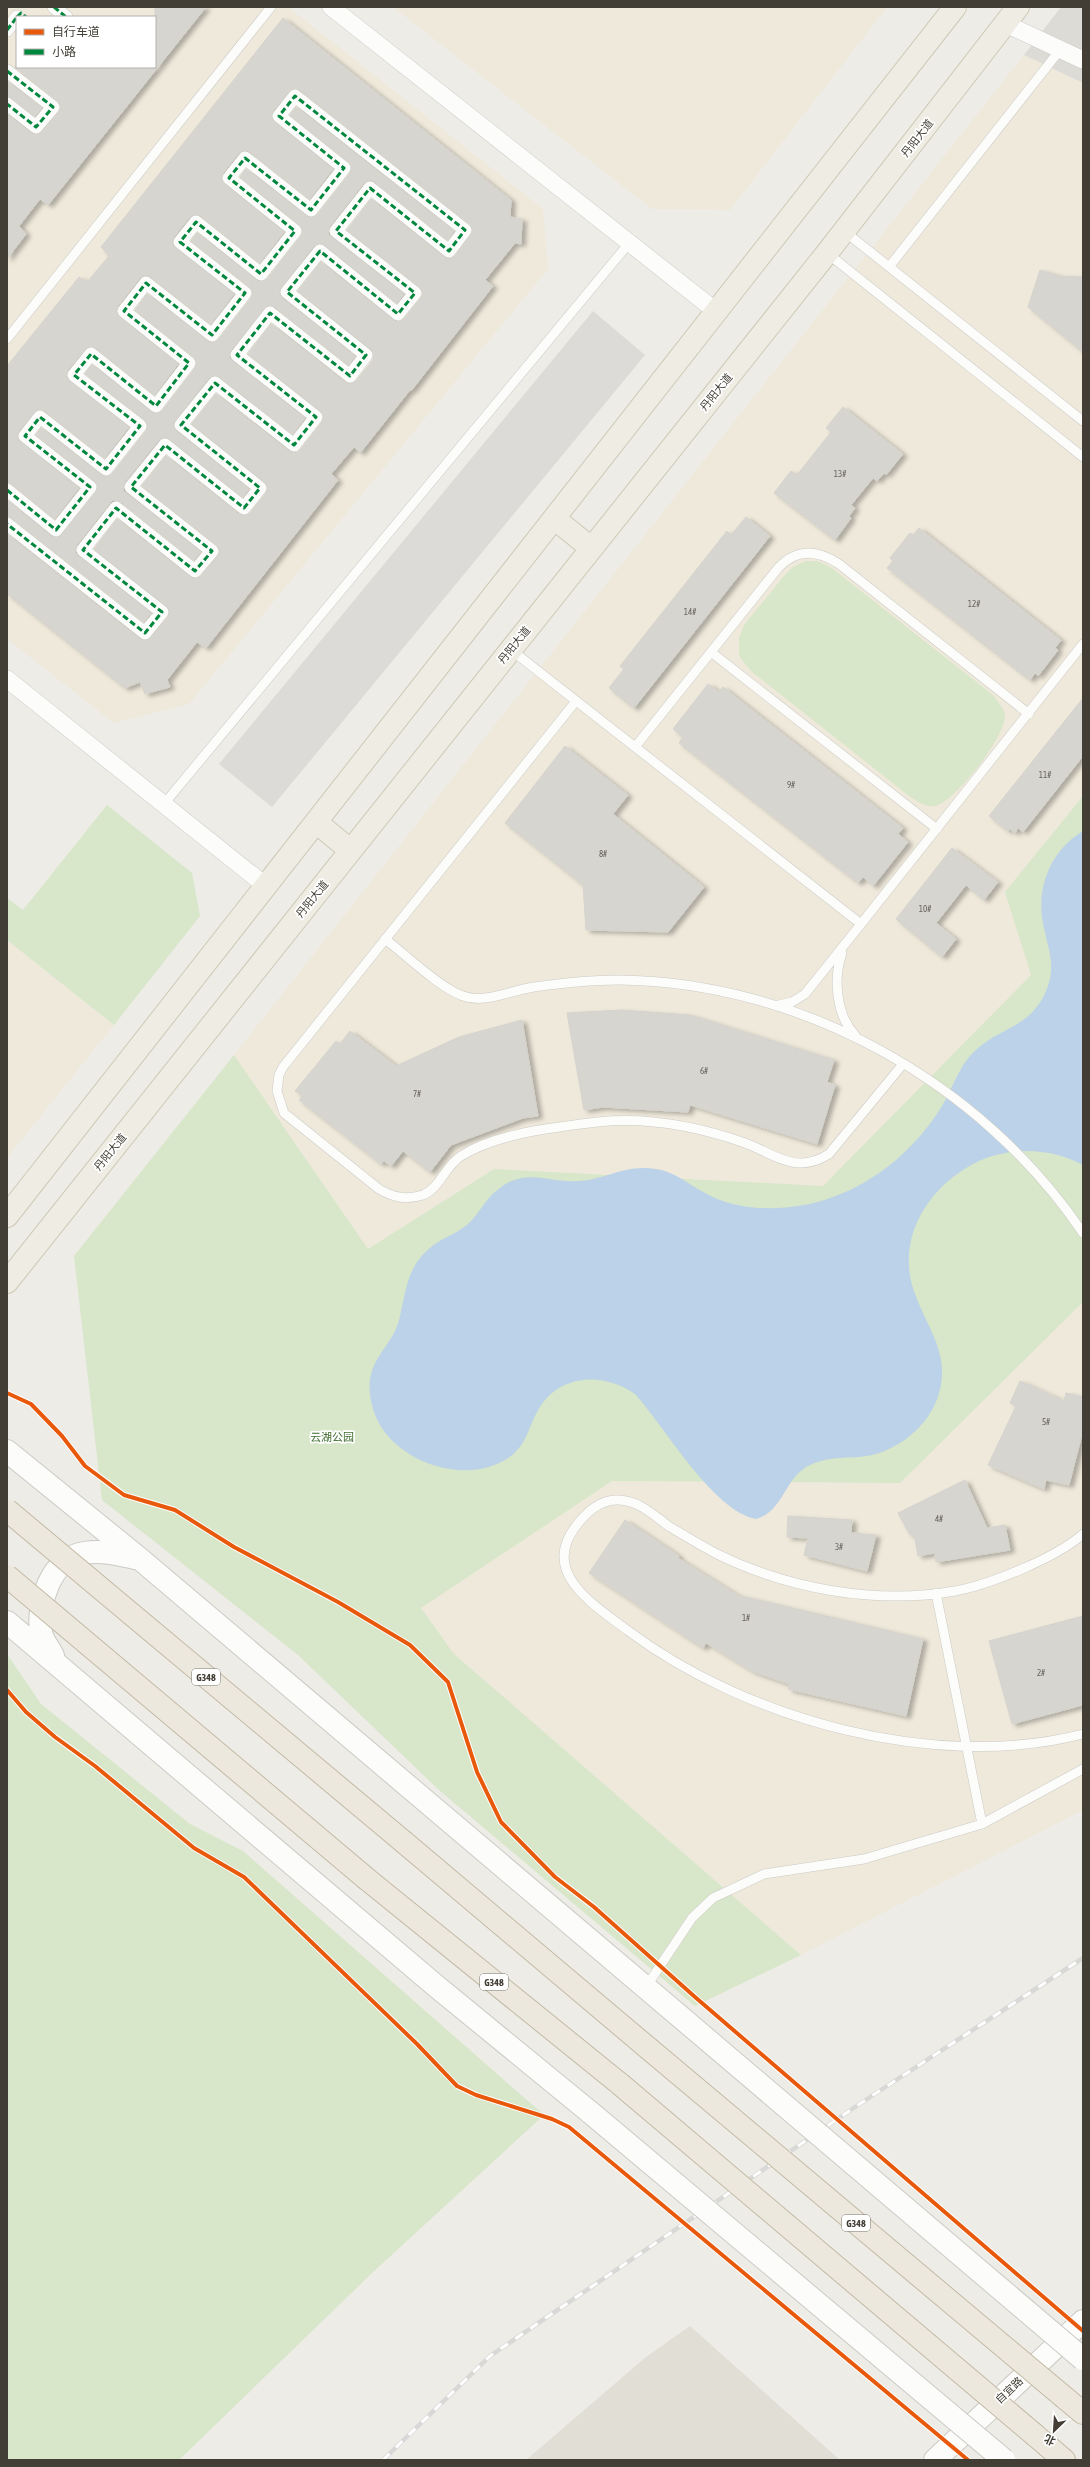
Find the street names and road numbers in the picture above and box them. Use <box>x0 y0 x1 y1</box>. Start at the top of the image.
street label: 丹阳大道 <box>899 117 935 159</box>
street label: 丹阳大道 <box>697 371 735 413</box>
street label: 丹阳大道 <box>495 624 533 666</box>
street label: 丹阳大道 <box>293 878 331 920</box>
street label: 丹阳大道 <box>91 1131 129 1173</box>
road number: G348 <box>192 1669 220 1685</box>
road number: G348 <box>480 1974 508 1990</box>
road number: G348 <box>842 2215 870 2231</box>
street label: 自宜路 <box>993 2374 1025 2406</box>

